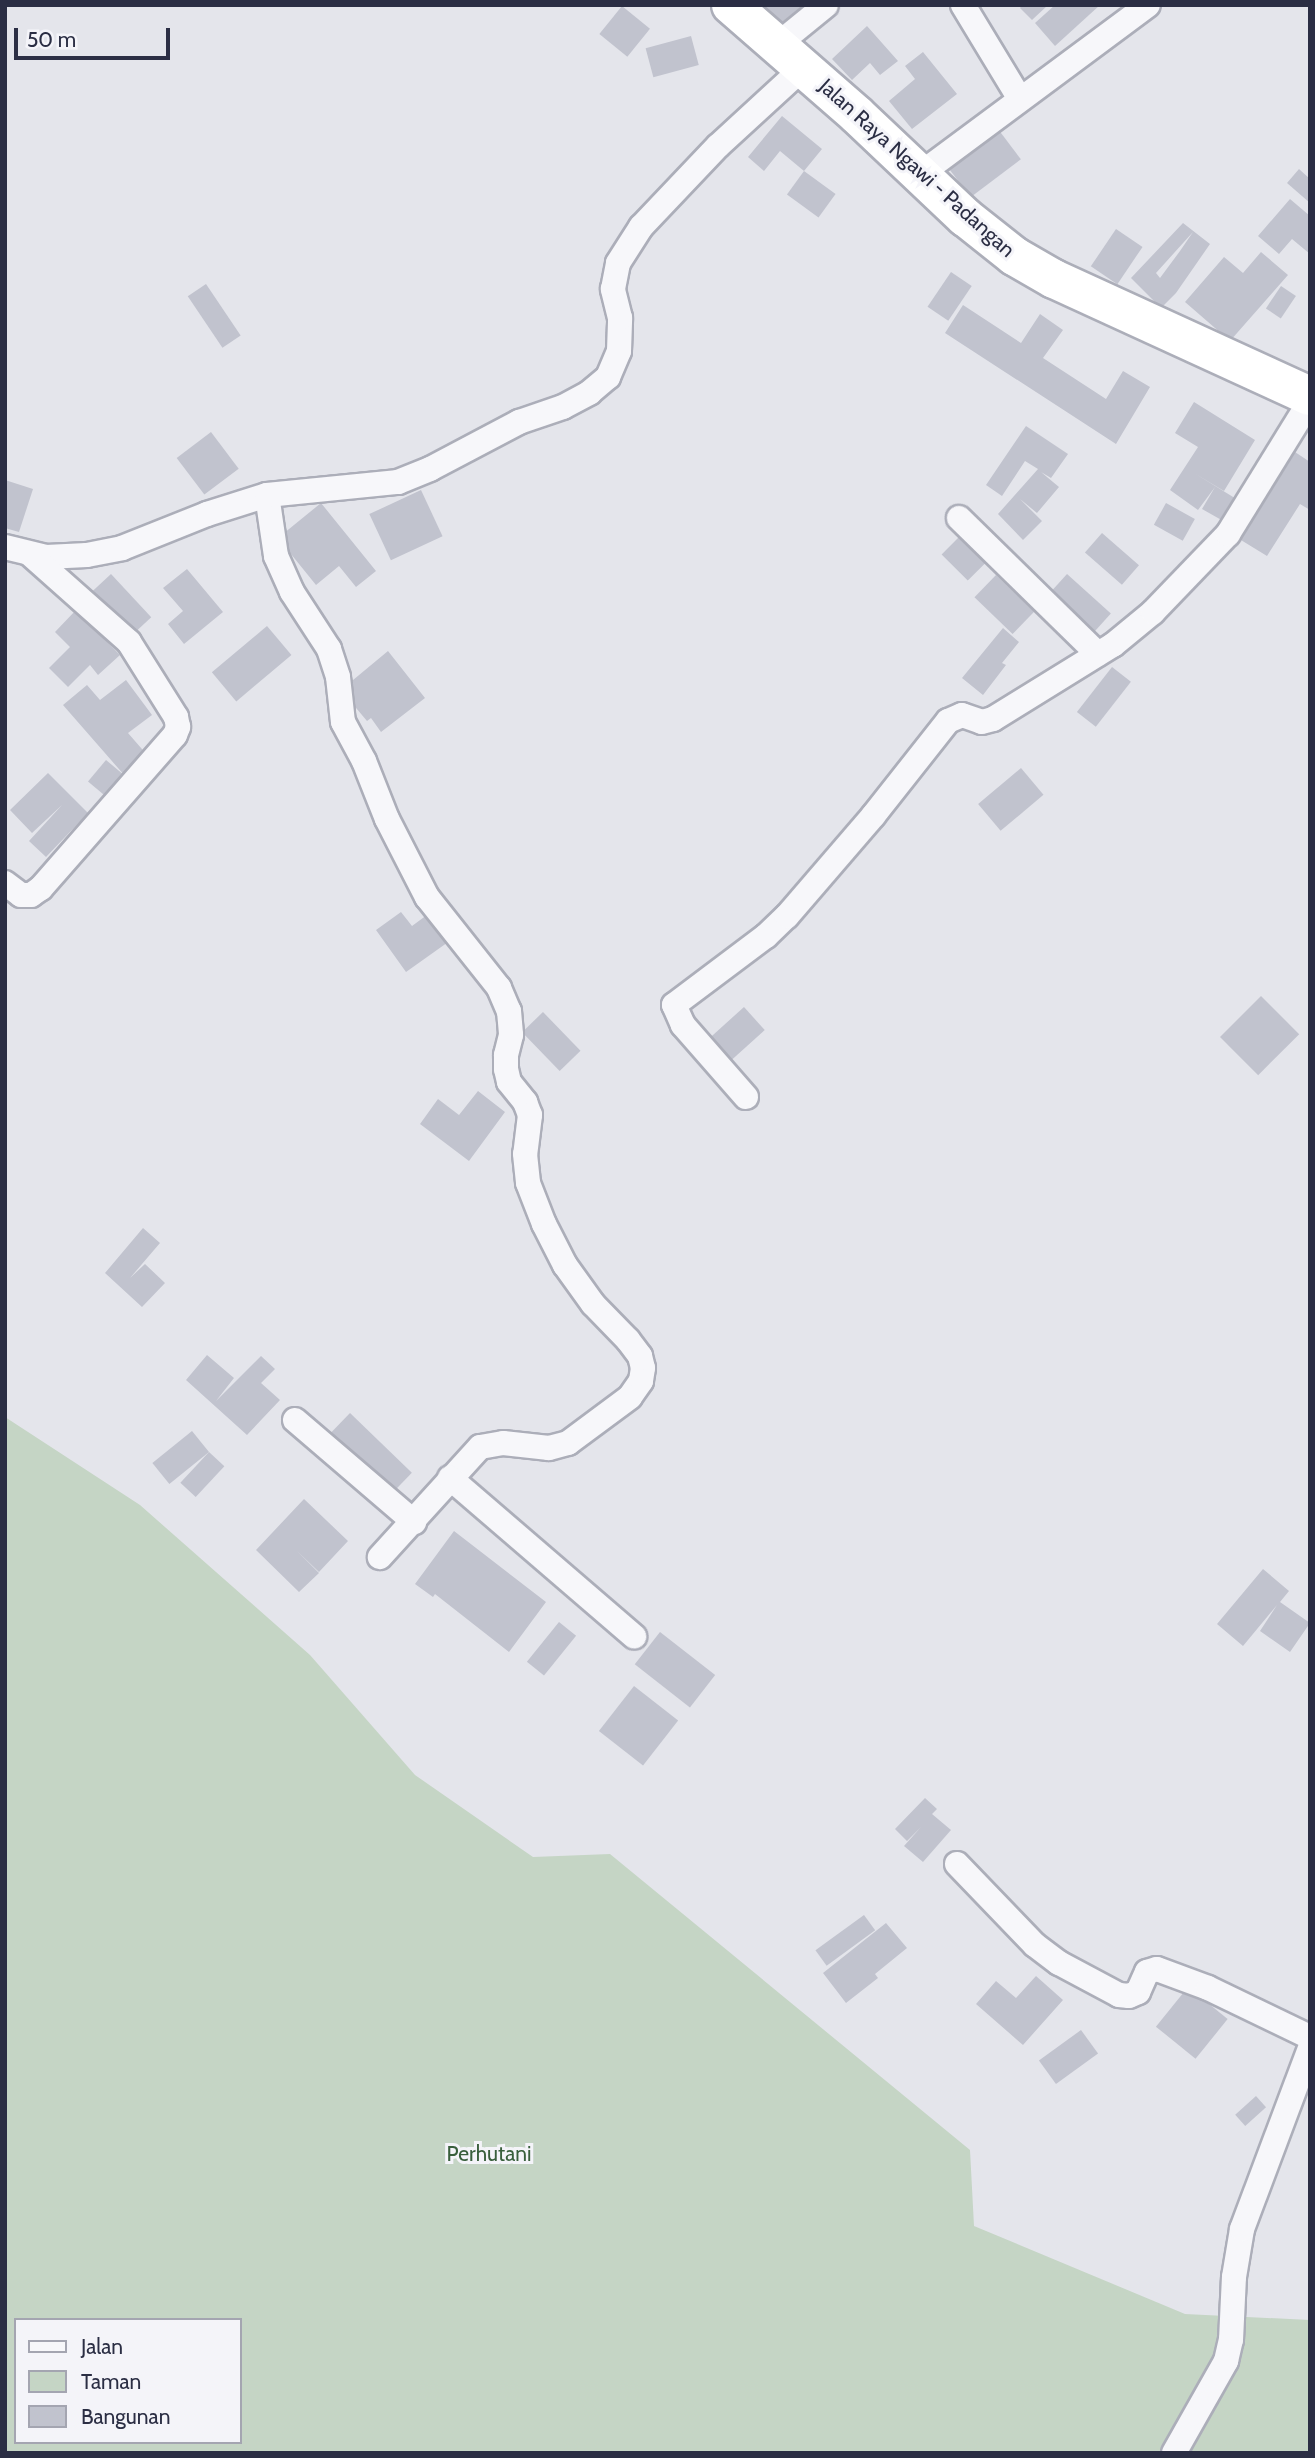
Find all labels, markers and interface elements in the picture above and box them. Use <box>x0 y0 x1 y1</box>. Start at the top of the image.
scale bar <box>18 14 173 58</box>
text: 50 m <box>27 27 76 52</box>
street label: Jalan Raya Ngawi - Padangan <box>814 73 1020 263</box>
park label: Perhutani <box>447 2141 531 2167</box>
legend <box>14 2318 242 2444</box>
text: Jalan <box>81 2334 123 2359</box>
text: Taman <box>81 2369 141 2394</box>
text: Bangunan <box>81 2404 170 2429</box>

